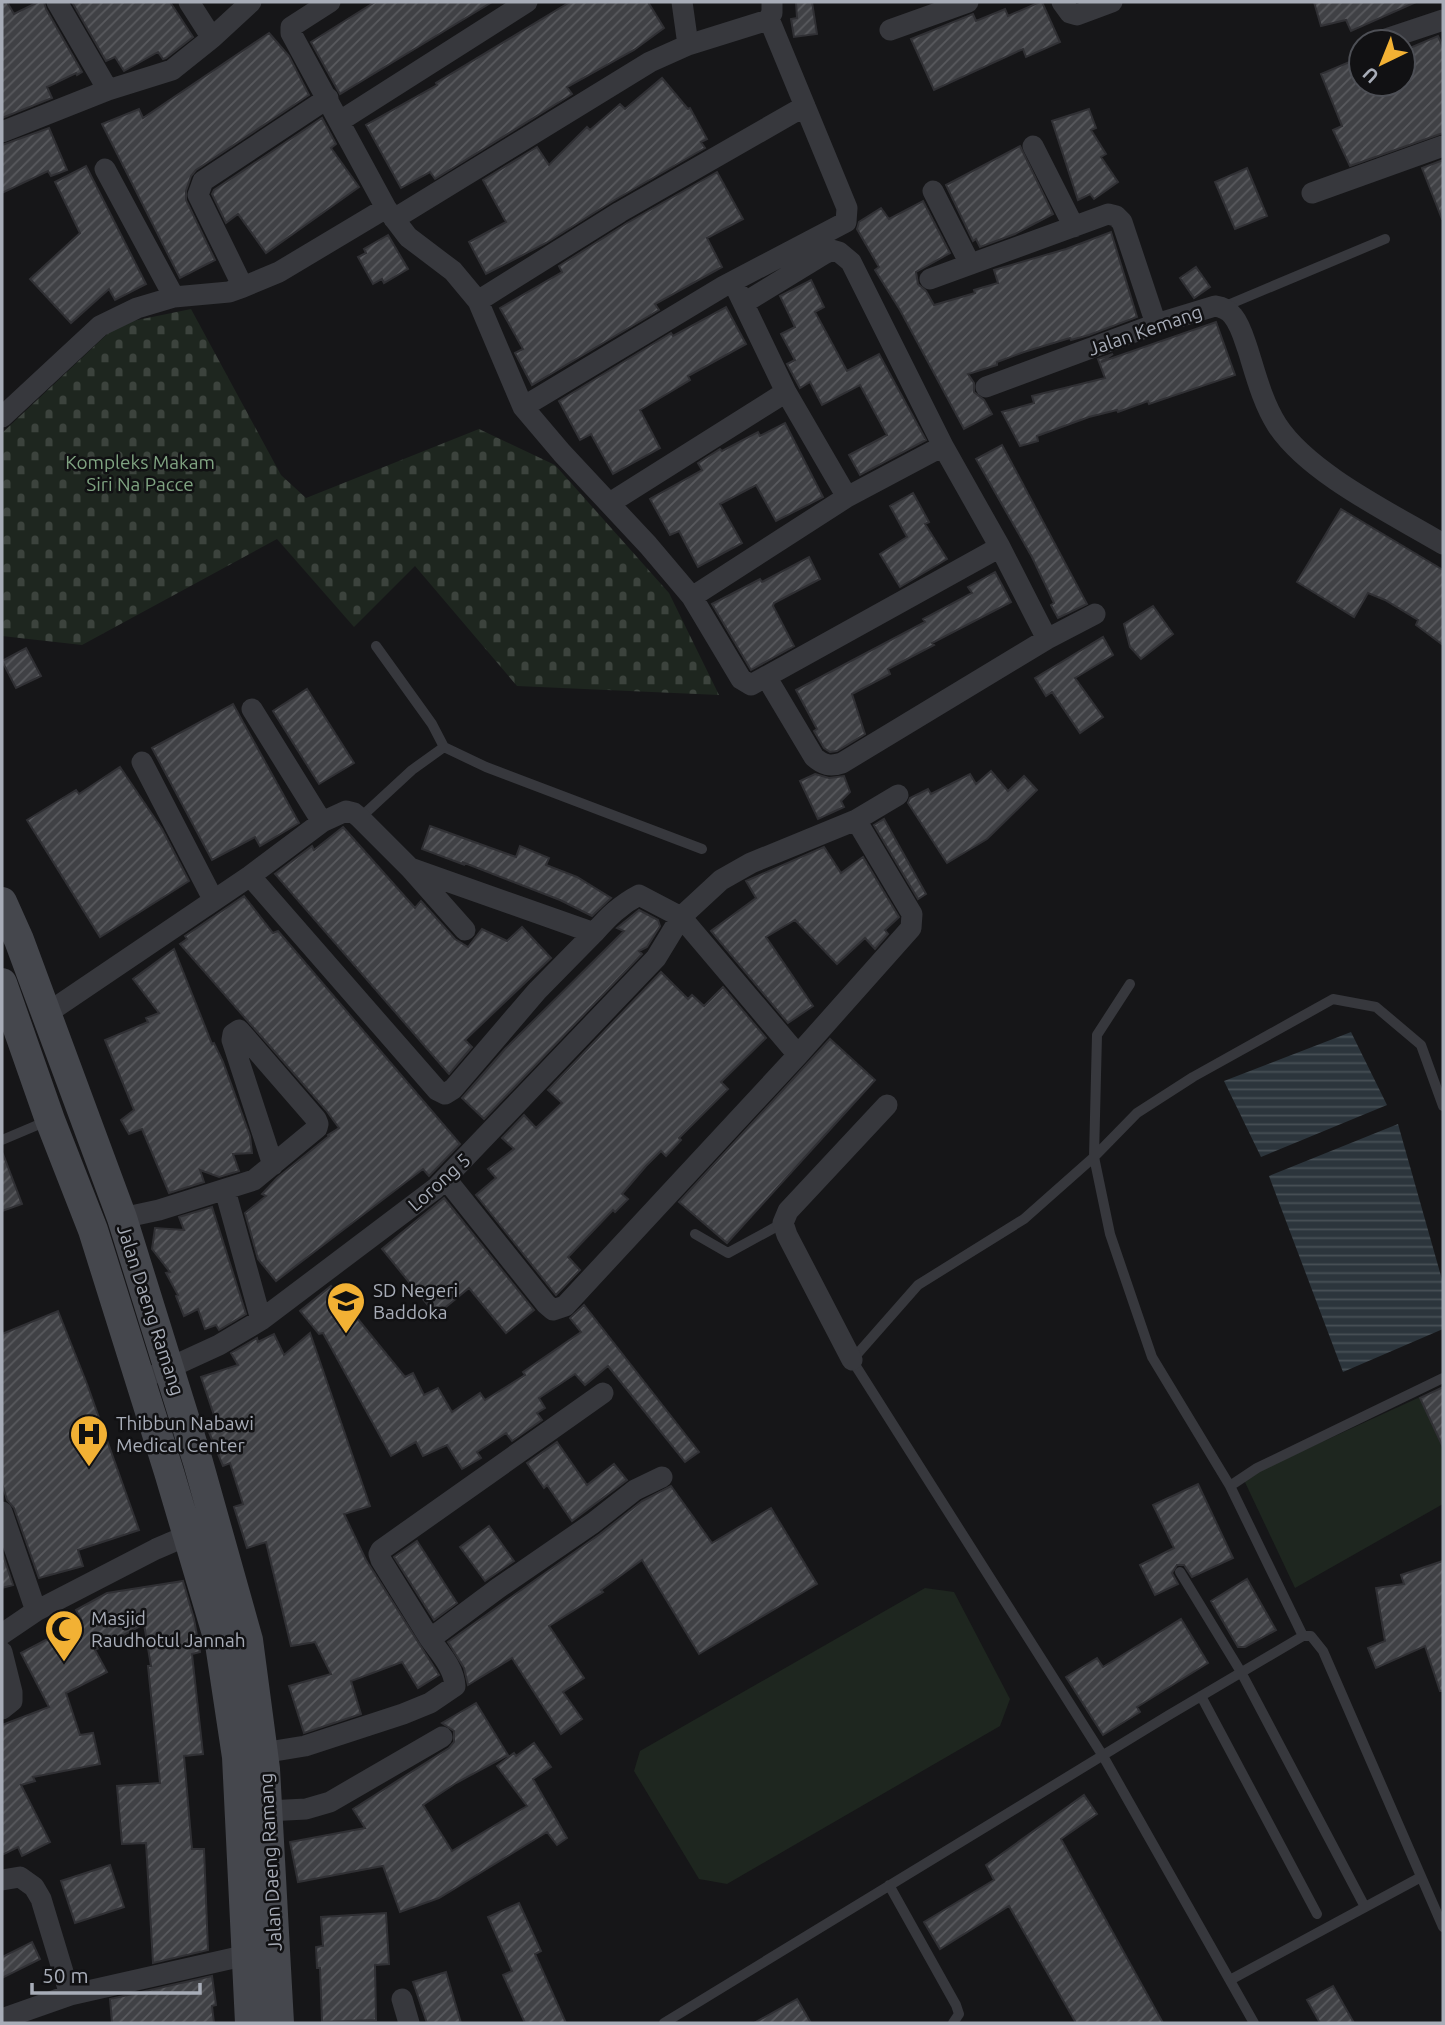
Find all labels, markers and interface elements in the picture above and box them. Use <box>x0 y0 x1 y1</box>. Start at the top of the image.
north arrow <box>1347 28 1417 98</box>
text: U <box>1358 63 1383 88</box>
street label: Jalan Kemang <box>1085 300 1205 360</box>
park label: Kompleks Makam Siri Na Pacce <box>65 451 215 495</box>
street label: Lorong 5 <box>403 1148 475 1216</box>
street label: Jalan Daeng Ramang <box>113 1222 189 1398</box>
place label: SD Negeri Baddoka <box>373 1279 458 1323</box>
school or university icon: SD Negeri Baddoka <box>325 1280 367 1335</box>
place label: Thibbun Nabawi Medical Center <box>116 1412 254 1456</box>
hospital icon: Thibbun Nabawi Medical Center <box>68 1413 110 1468</box>
place label: Masjid Raudhotul Jannah <box>91 1607 246 1651</box>
mosque icon: Masjid Raudhotul Jannah <box>43 1608 85 1663</box>
street label: Jalan Daeng Ramang <box>254 1772 286 1952</box>
scale bar <box>32 1952 200 1996</box>
text: 50 m <box>42 1963 89 1987</box>

